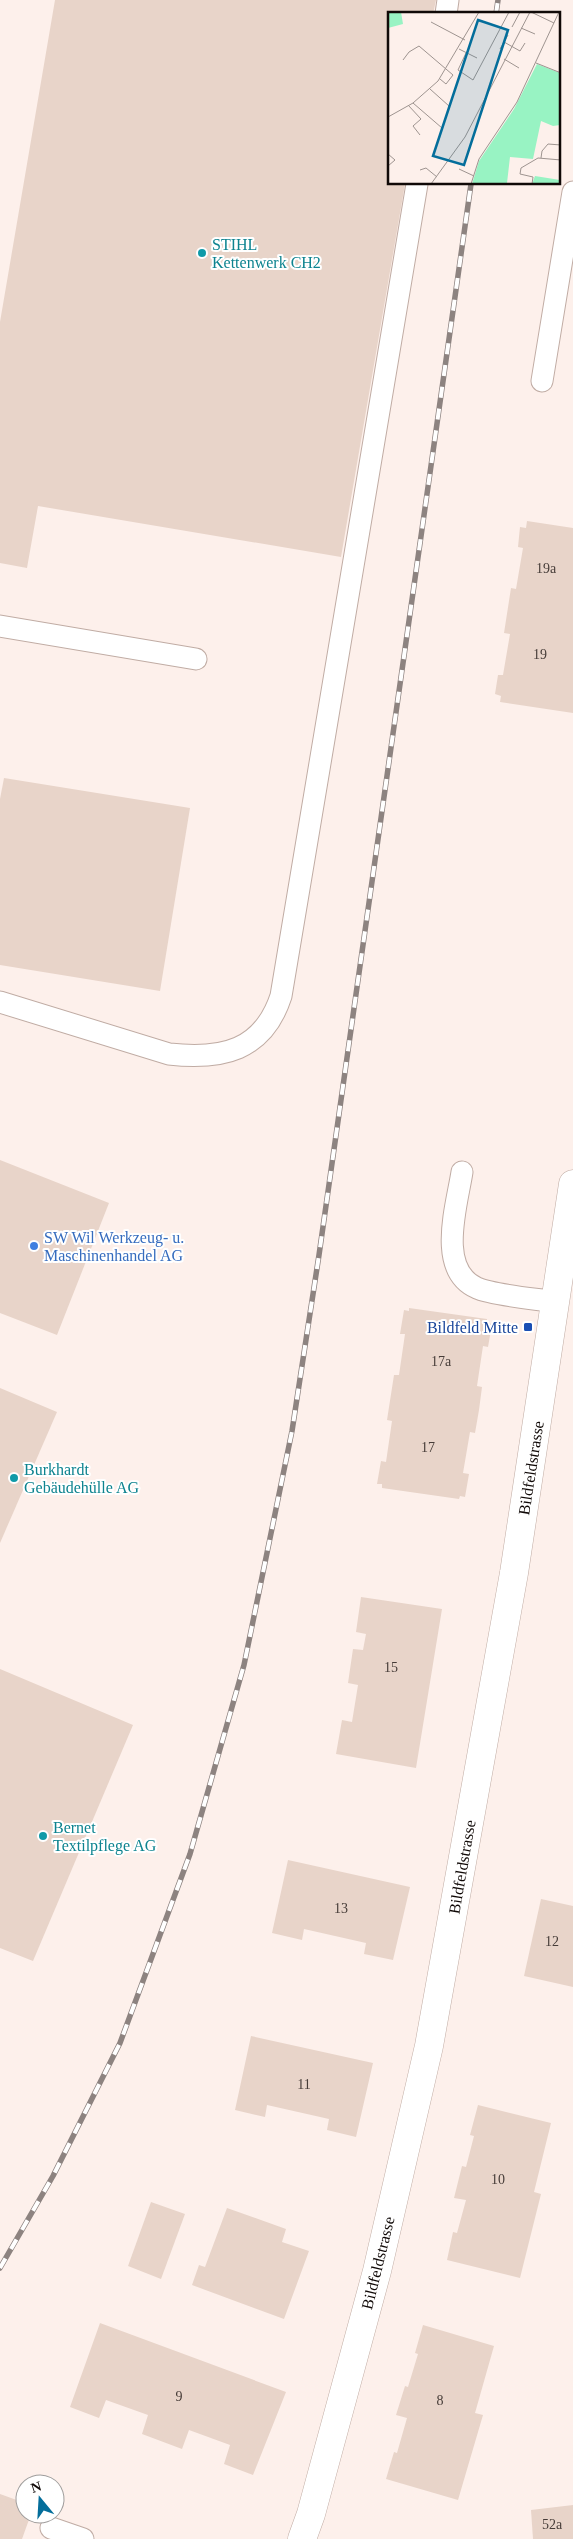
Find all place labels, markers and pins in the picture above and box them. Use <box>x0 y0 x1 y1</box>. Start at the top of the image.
place label: STIHL Kettenwerk CH2 <box>212 236 321 271</box>
marker: STIHL Kettenwerk CH2 <box>196 247 208 259</box>
place label: SW Wil Werkzeug- u. Maschinenhandel AG <box>44 1229 184 1264</box>
marker: SW Wil Werkzeug- u. Maschinenhandel AG <box>28 1240 40 1252</box>
place label: Bildfeld Mitte <box>427 1319 518 1336</box>
marker: Bildfeld Mitte <box>522 1321 534 1333</box>
place label: Burkhardt Gebäudehülle AG <box>24 1461 140 1496</box>
marker: Burkhardt Gebäudehülle AG <box>8 1472 20 1484</box>
place label: Bernet Textilpflege AG <box>53 1819 157 1855</box>
marker: Bernet Textilpflege AG <box>37 1830 49 1842</box>

